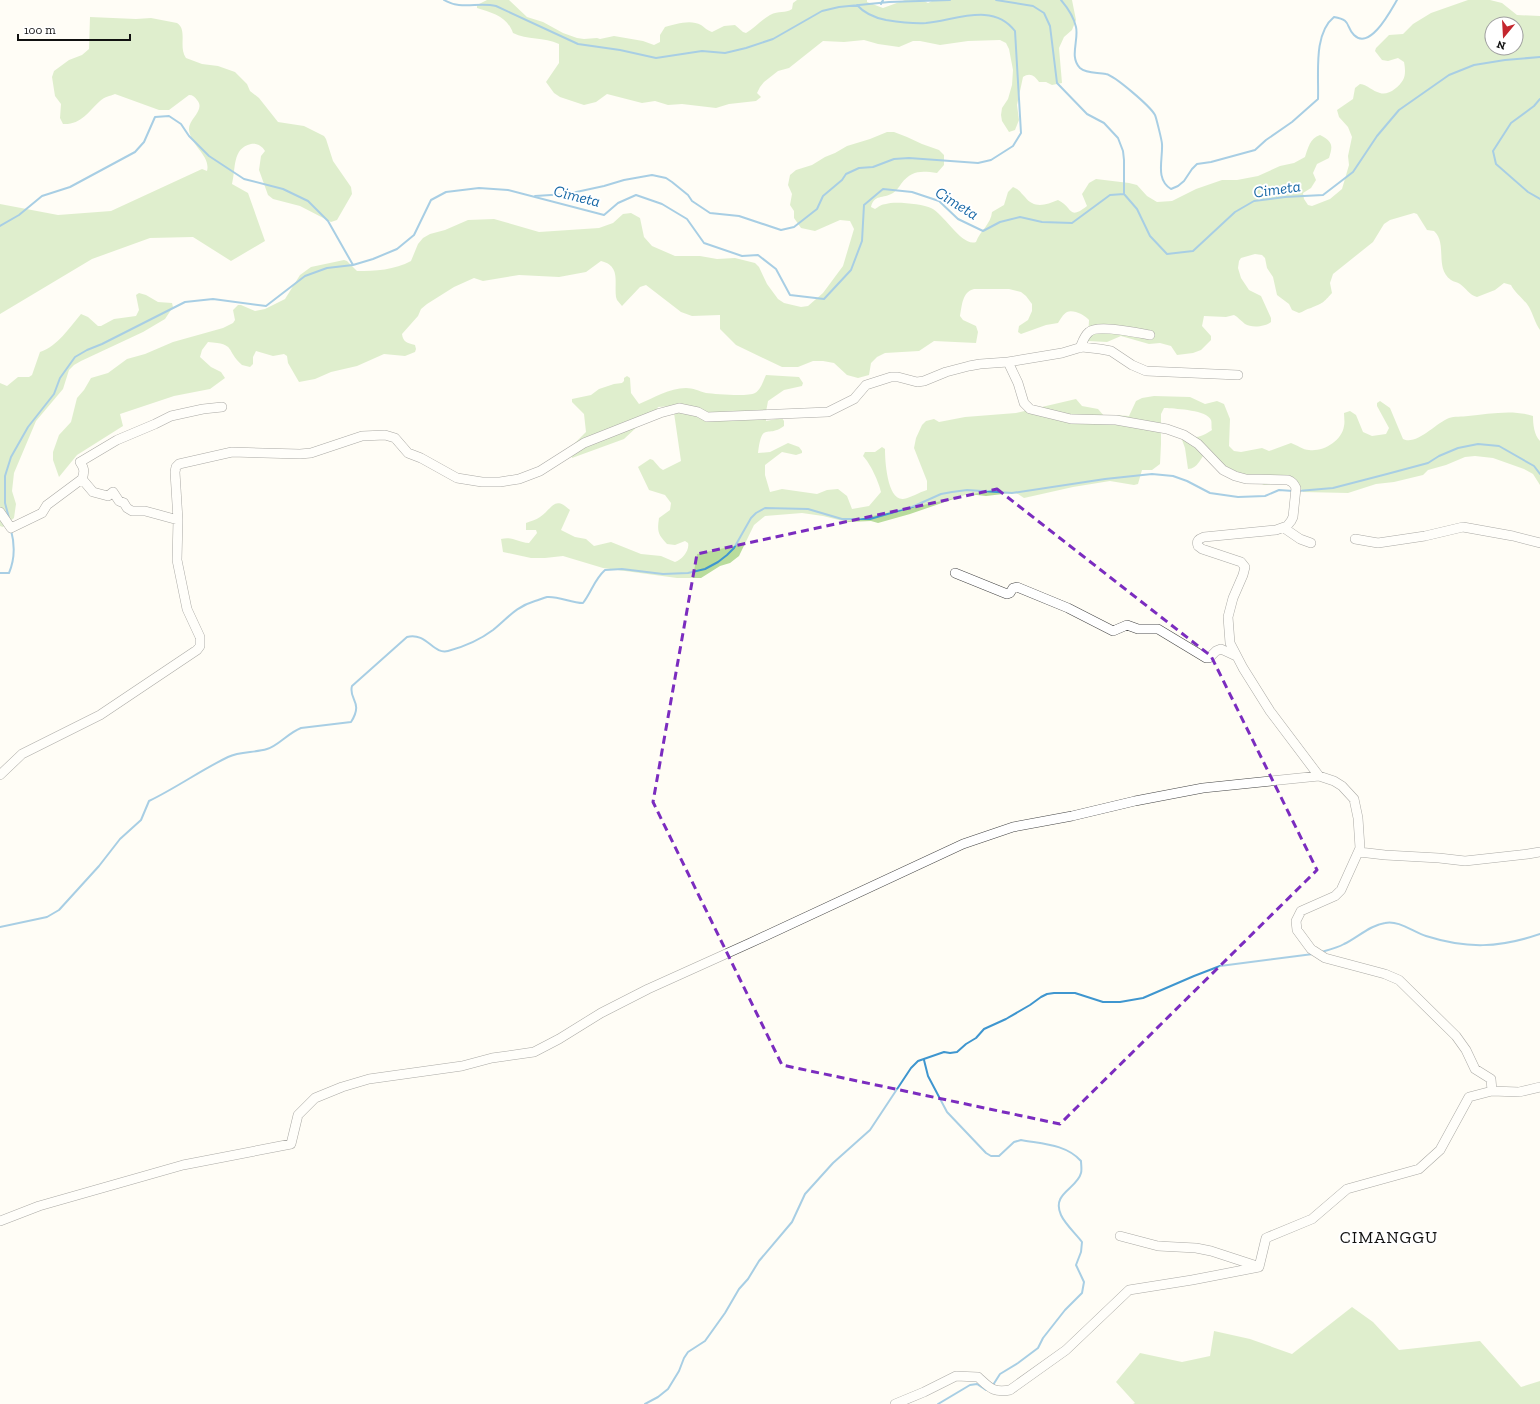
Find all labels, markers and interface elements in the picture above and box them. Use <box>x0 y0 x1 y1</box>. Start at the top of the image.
scale bar <box>18 16 130 42</box>
north arrow <box>1484 16 1524 56</box>
text: 100 m <box>24 23 56 37</box>
text: N <box>1494 37 1507 53</box>
water label: Cimeta <box>1252 176 1302 202</box>
water label: Cimeta <box>552 181 602 211</box>
water label: Cimeta <box>932 182 982 224</box>
district label: CIMANGGU <box>1340 1227 1438 1247</box>

